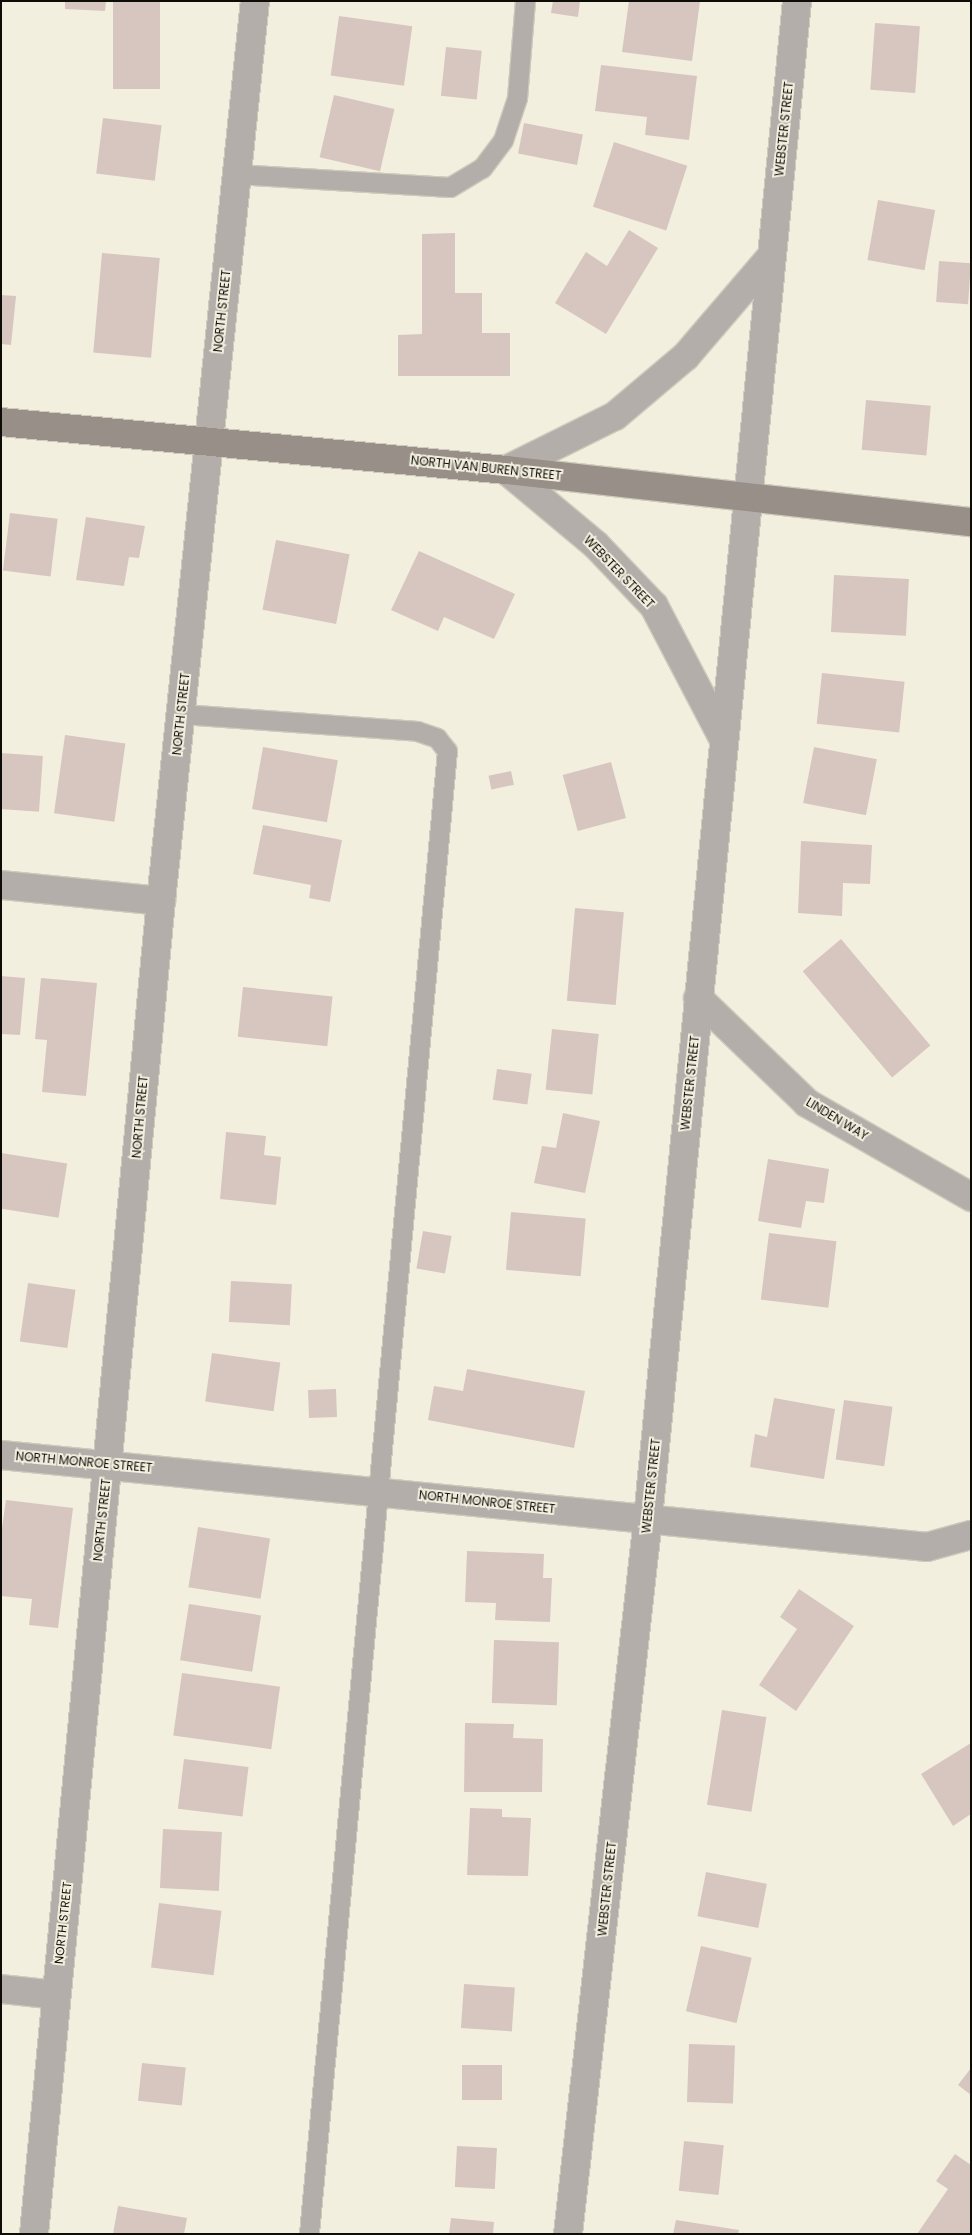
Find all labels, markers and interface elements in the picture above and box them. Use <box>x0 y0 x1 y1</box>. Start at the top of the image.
street label: WEBSTER STREET <box>772 81 796 177</box>
street label: NORTH STREET <box>211 269 233 353</box>
street label: NORTH VAN BUREN STREET <box>410 453 562 483</box>
street label: WEBSTER STREET <box>581 533 657 611</box>
street label: NORTH STREET <box>170 672 192 756</box>
street label: WEBSTER STREET <box>678 1035 702 1131</box>
street label: NORTH STREET <box>129 1075 151 1159</box>
street label: LINDEN WAY <box>803 1095 871 1143</box>
street label: WEBSTER STREET <box>639 1438 663 1534</box>
street label: NORTH MONROE STREET <box>15 1449 153 1475</box>
street label: NORTH STREET <box>91 1478 113 1562</box>
street label: NORTH MONROE STREET <box>418 1488 556 1516</box>
street label: WEBSTER STREET <box>595 1841 619 1937</box>
street label: NORTH STREET <box>52 1881 74 1965</box>

